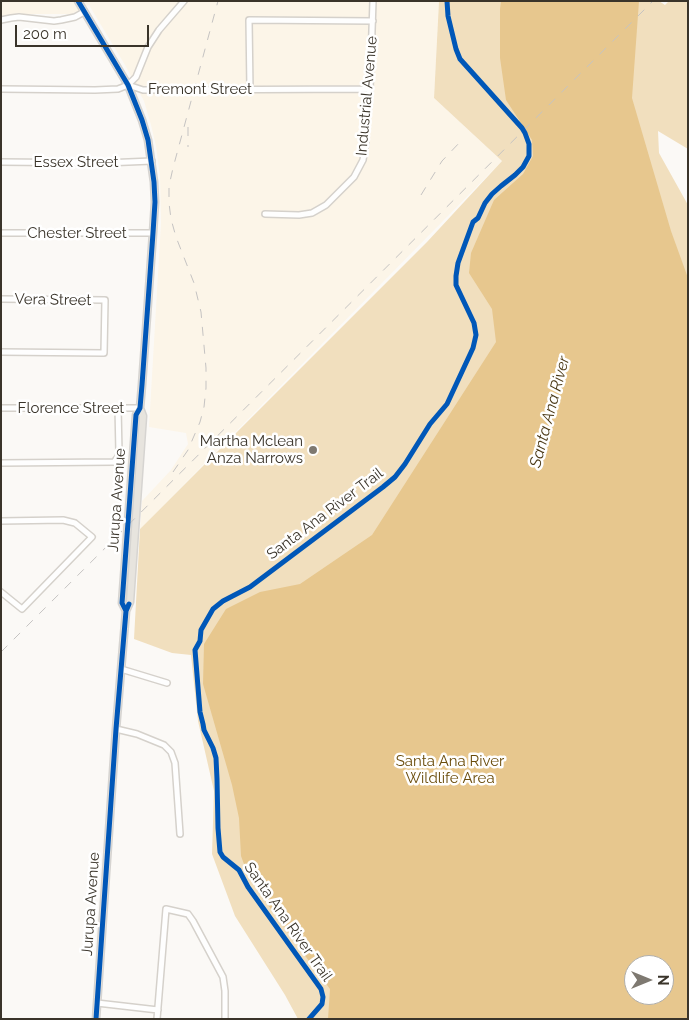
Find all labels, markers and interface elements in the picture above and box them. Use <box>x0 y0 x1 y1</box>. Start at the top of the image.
scale bar <box>18 15 151 47</box>
text: 200 m <box>23 25 67 43</box>
street label: Industrial Avenue <box>353 35 381 157</box>
street label: Fremont Street <box>148 80 252 98</box>
street label: Essex Street <box>33 153 119 171</box>
street label: Chester Street <box>27 224 127 242</box>
street label: Vera Street <box>14 290 92 310</box>
water label: Santa Ana River <box>526 354 574 470</box>
street label: Florence Street <box>18 399 124 417</box>
place label: Martha Mclean Anza Narrows <box>200 432 303 467</box>
marker: Martha Mclean Anza Narrows <box>307 444 319 456</box>
street label: Jurupa Avenue <box>104 447 130 553</box>
street label: Santa Ana River Trail <box>263 464 387 564</box>
park label: Santa Ana River Wildlife Area <box>396 752 504 787</box>
street label: Jurupa Avenue <box>78 851 104 957</box>
street label: Santa Ana River Trail <box>240 859 336 985</box>
north arrow <box>624 955 674 1005</box>
text: N <box>655 975 671 985</box>

